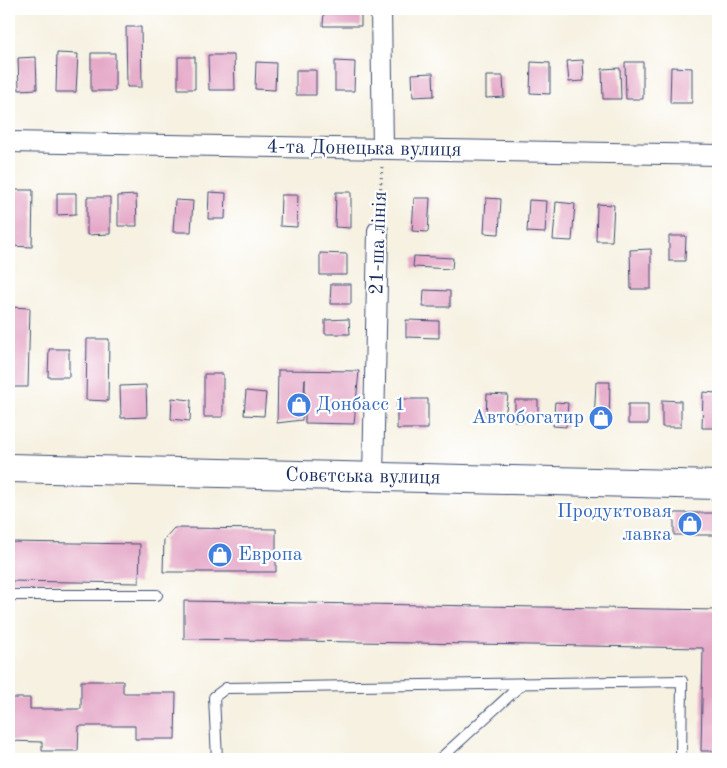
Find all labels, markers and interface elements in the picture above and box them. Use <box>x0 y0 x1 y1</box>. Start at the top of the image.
street label: 4-та Донецька вулиця <box>266 137 462 161</box>
street label: 21-ша лінія <box>367 191 391 295</box>
shop icon: Донбасс 1 <box>286 392 312 418</box>
place label: Донбасс 1 <box>316 395 406 415</box>
shop icon: Автобогатир <box>588 405 614 431</box>
place label: Автобогатир <box>471 408 584 428</box>
street label: Совєтська вулиця <box>285 466 441 488</box>
place label: Продуктовая лавка <box>557 502 672 545</box>
shop icon: Продуктовая лавка <box>677 511 703 537</box>
shop icon: Европа <box>207 542 233 568</box>
place label: Европа <box>238 545 303 565</box>

